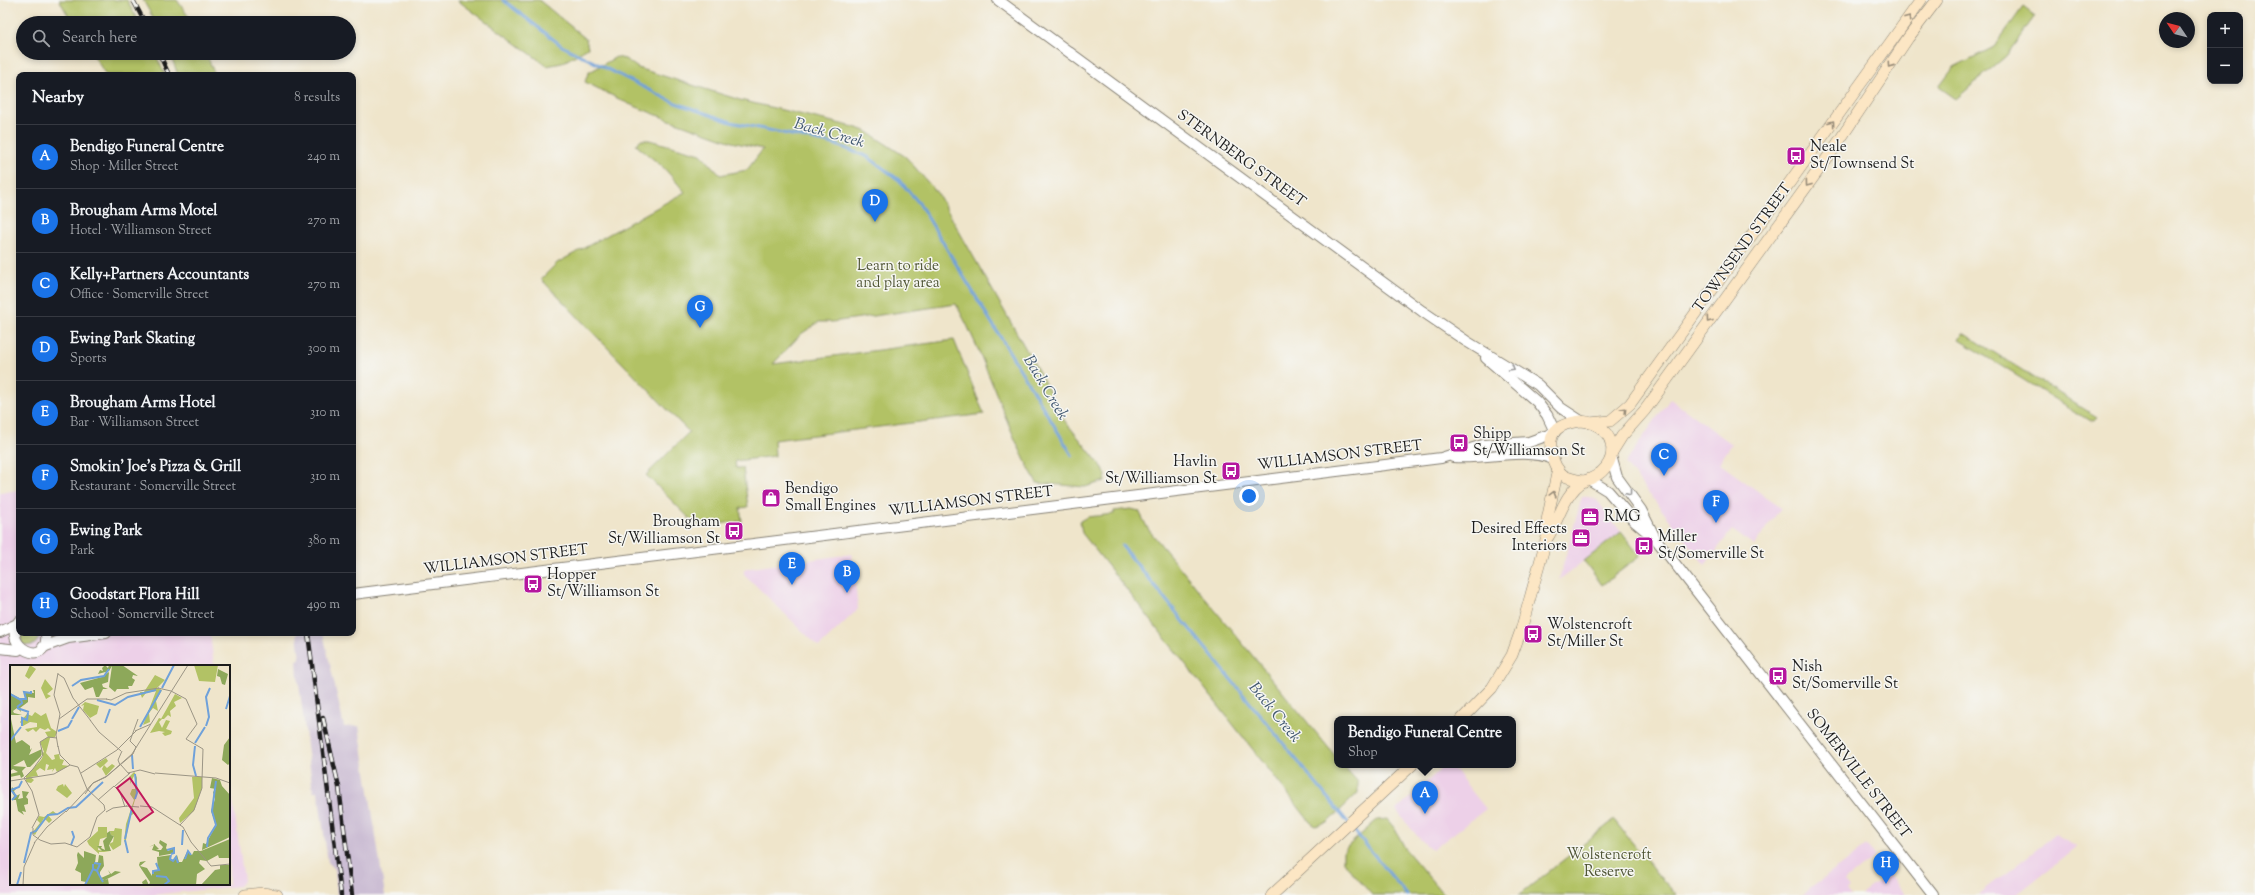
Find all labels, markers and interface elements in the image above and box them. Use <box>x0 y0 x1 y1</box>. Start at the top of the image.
north arrow <box>2159 12 2195 48</box>
map controls <box>2207 12 2243 84</box>
button: + <box>2207 12 2243 48</box>
one-way arrow <box>1903 15 1911 22</box>
search box <box>16 16 356 60</box>
icon: search <box>30 27 52 49</box>
text: Search here <box>62 28 137 49</box>
button: − <box>2207 48 2243 84</box>
one-way arrow <box>1888 61 1895 68</box>
text: Nearby <box>32 86 84 110</box>
text: 8 results <box>294 89 340 107</box>
street label: STERNBERG STREET <box>1172 105 1310 213</box>
water label: Back Creek <box>791 113 867 155</box>
one-way arrow <box>1827 121 1834 128</box>
text: Bendigo Funeral Centre <box>70 137 224 158</box>
place label: Neale St/Townsend St <box>1810 137 1914 175</box>
bus stop icon: Neale St/Townsend St <box>1785 145 1807 167</box>
text: A <box>40 148 50 166</box>
text: 240 m <box>307 148 340 166</box>
text: Shop · Miller Street <box>70 158 178 176</box>
street label: TOWNSEND STREET <box>1689 179 1797 317</box>
one-way arrow <box>1805 180 1813 187</box>
pin: D <box>862 189 888 222</box>
text: Brougham Arms Motel <box>70 201 217 222</box>
text: B <box>41 212 49 230</box>
text: 270 m <box>307 212 340 230</box>
text: Hotel · Williamson Street <box>70 222 212 240</box>
park label: Learn to ride and play area <box>856 256 940 294</box>
text: Kelly+Partners Accountants <box>70 265 249 286</box>
text: C <box>40 276 50 294</box>
text: 270 m <box>307 276 340 294</box>
text: Office · Somerville Street <box>70 286 209 304</box>
pin: G <box>687 295 713 328</box>
one-way arrow <box>1707 316 1714 323</box>
text: Ewing Park Skating <box>70 329 195 350</box>
text: D <box>40 340 50 358</box>
text: 300 m <box>308 340 340 358</box>
text: Sports <box>70 350 107 368</box>
water label: Back Creek <box>1017 351 1073 425</box>
one-way arrow <box>1508 364 1515 371</box>
text: Brougham Arms Hotel <box>70 393 216 414</box>
text: E <box>41 404 49 422</box>
text: 310 m <box>310 404 340 422</box>
one-way arrow <box>1619 407 1627 415</box>
text: Bar · Williamson Street <box>70 414 199 432</box>
place label: Shipp St/Williamson St <box>1473 424 1585 462</box>
bus stop icon: Shipp St/Williamson St <box>1448 432 1470 454</box>
street label: WILLIAMSON STREET <box>1256 435 1424 477</box>
pin: C <box>1651 443 1677 476</box>
place label: Havlin St/Williamson St <box>1105 452 1217 490</box>
text: Smokin' Joe's Pizza & Grill <box>70 457 241 478</box>
bus stop icon: Havlin St/Williamson St <box>1220 460 1242 482</box>
text: F <box>41 468 49 486</box>
text: 310 m <box>310 468 340 486</box>
text: Restaurant · Somerville Street <box>70 478 236 496</box>
place label: Bendigo Small Engines <box>785 479 876 517</box>
street label: WILLIAMSON STREET <box>887 481 1055 523</box>
your location <box>1239 486 1259 506</box>
shop icon: Bendigo Small Engines <box>760 487 782 509</box>
one-way arrow <box>1624 489 1631 496</box>
pin: F <box>1703 490 1729 523</box>
one-way arrow <box>1548 491 1557 498</box>
office icon: RMG <box>1579 506 1601 528</box>
place label: RMG <box>1604 507 1641 528</box>
place label: Brougham St/Williamson St <box>608 512 721 550</box>
place label: Desired Effects Interiors <box>1471 519 1567 557</box>
bus stop icon: Brougham St/Williamson St <box>723 520 745 542</box>
text: Ewing Park <box>70 521 142 542</box>
office icon: Desired Effects Interiors <box>1570 527 1592 549</box>
place label: Miller St/Somerville St <box>1658 527 1764 565</box>
text: G <box>40 532 50 550</box>
text: 380 m <box>308 532 340 550</box>
bus stop icon: Miller St/Somerville St <box>1633 535 1655 557</box>
street label: WILLIAMSON STREET <box>422 539 590 581</box>
text: Park <box>70 542 95 560</box>
pin: E <box>779 552 805 585</box>
pin: B <box>834 560 860 593</box>
place label: Hopper St/Williamson St <box>547 565 659 603</box>
bus stop icon: Hopper St/Williamson St <box>522 573 544 595</box>
text: Goodstart Flora Hill <box>70 585 200 606</box>
text: H <box>40 596 50 614</box>
text: 490 m <box>307 596 340 614</box>
text: School · Somerville Street <box>70 606 214 624</box>
place label: Wolstencroft St/Miller St <box>1547 615 1632 653</box>
bus stop icon: Wolstencroft St/Miller St <box>1522 623 1544 645</box>
place label: Nish St/Somerville St <box>1792 657 1898 695</box>
inset map <box>10 665 230 885</box>
bus stop icon: Nish St/Somerville St <box>1767 665 1789 687</box>
water label: Back Creek <box>1242 678 1306 748</box>
street label: SOMERVILLE STREET <box>1801 705 1916 844</box>
popup <box>1334 716 1516 768</box>
text: Bendigo Funeral Centre <box>1348 723 1502 744</box>
text: Shop <box>1348 744 1377 762</box>
pin: A <box>1412 781 1438 814</box>
park label: Wolstencroft Reserve <box>1566 845 1652 883</box>
pin: H <box>1873 851 1899 884</box>

